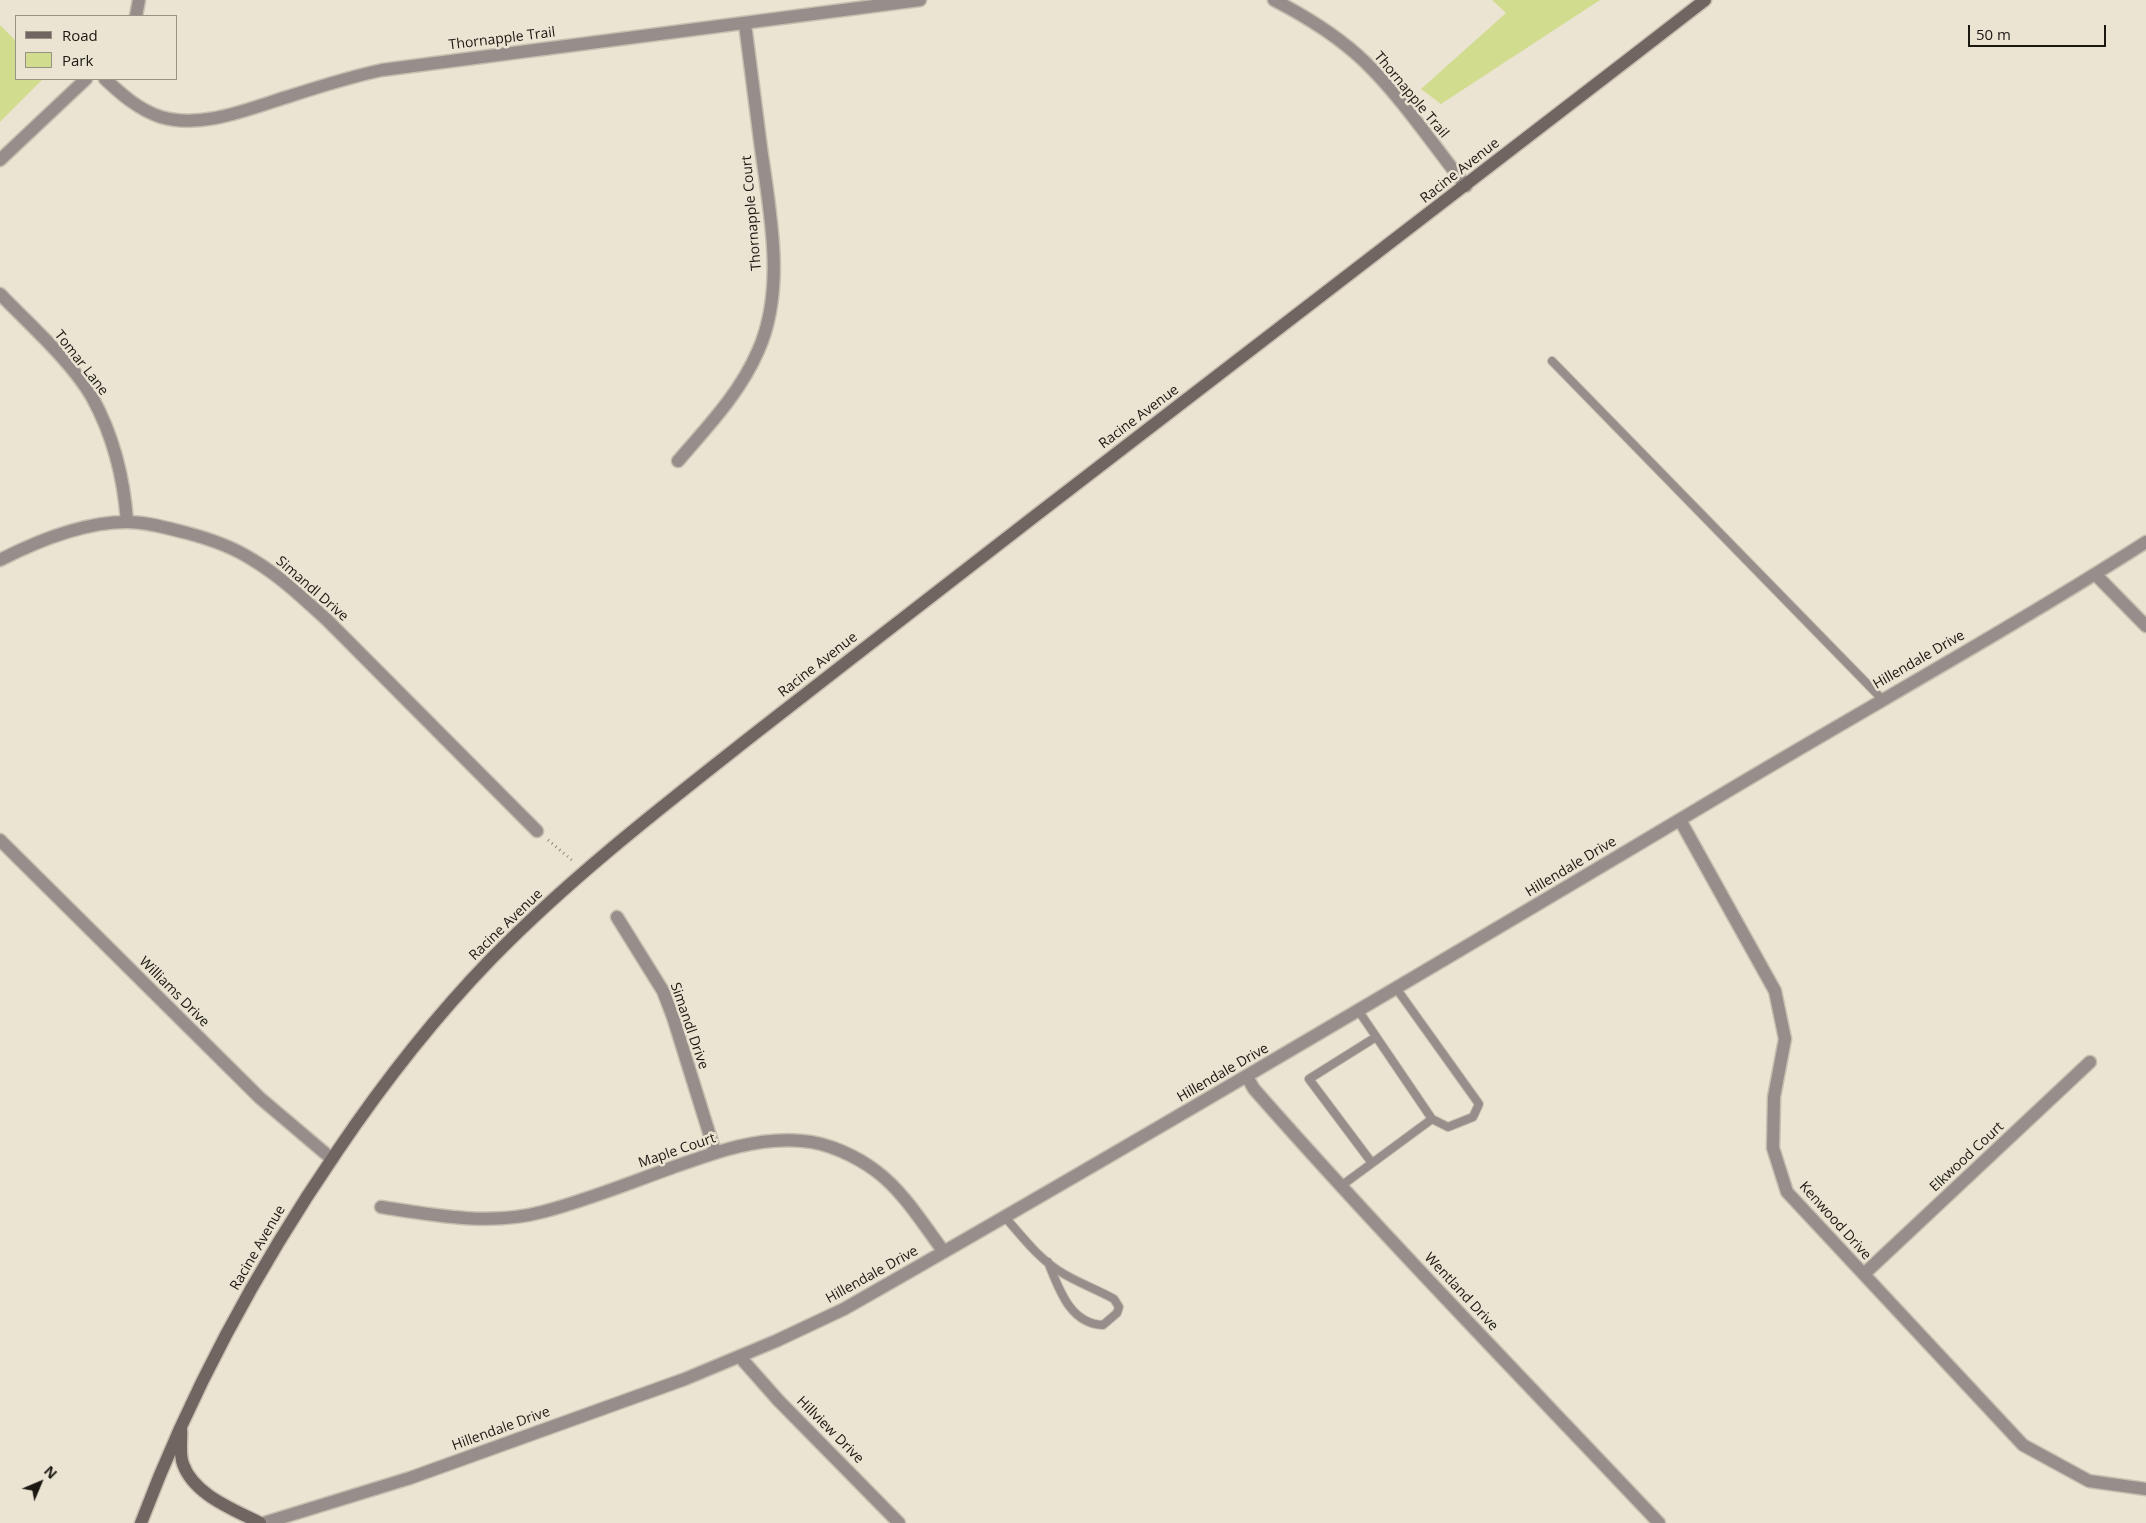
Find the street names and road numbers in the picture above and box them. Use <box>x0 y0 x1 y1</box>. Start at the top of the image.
street label: Thornapple Trail <box>448 24 556 54</box>
street label: Thornapple Trail <box>1370 49 1452 141</box>
street label: Racine Avenue <box>1417 135 1503 207</box>
street label: Thornapple Court <box>739 155 765 271</box>
street label: Tomar Lane <box>50 327 112 399</box>
street label: Racine Avenue <box>1096 382 1182 452</box>
street label: Simandl Drive <box>272 553 352 625</box>
street label: Hillendale Drive <box>1870 627 1968 693</box>
street label: Racine Avenue <box>775 629 861 701</box>
street label: Hillendale Drive <box>1523 833 1619 901</box>
street label: Racine Avenue <box>466 886 546 964</box>
street label: Williams Drive <box>135 953 213 1031</box>
street label: Simandl Drive <box>666 980 712 1072</box>
street label: Hillendale Drive <box>1174 1040 1272 1106</box>
street label: Elkwood Court <box>1926 1118 2008 1196</box>
street label: Maple Court <box>636 1130 718 1172</box>
street label: Kenwood Drive <box>1796 1179 1874 1263</box>
street label: Racine Avenue <box>227 1202 289 1294</box>
street label: Hillendale Drive <box>823 1243 921 1307</box>
street label: Wentland Drive <box>1421 1249 1501 1335</box>
street label: Hillview Drive <box>793 1393 867 1467</box>
street label: Hillendale Drive <box>450 1403 552 1455</box>

